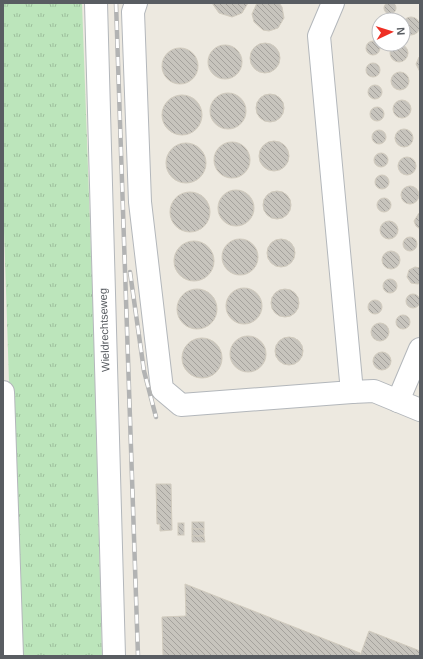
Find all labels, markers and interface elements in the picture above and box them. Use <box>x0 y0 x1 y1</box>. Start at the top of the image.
north arrow <box>371 12 411 52</box>
text: N <box>395 27 407 36</box>
street label: Wieldrechtseweg <box>97 288 111 372</box>

